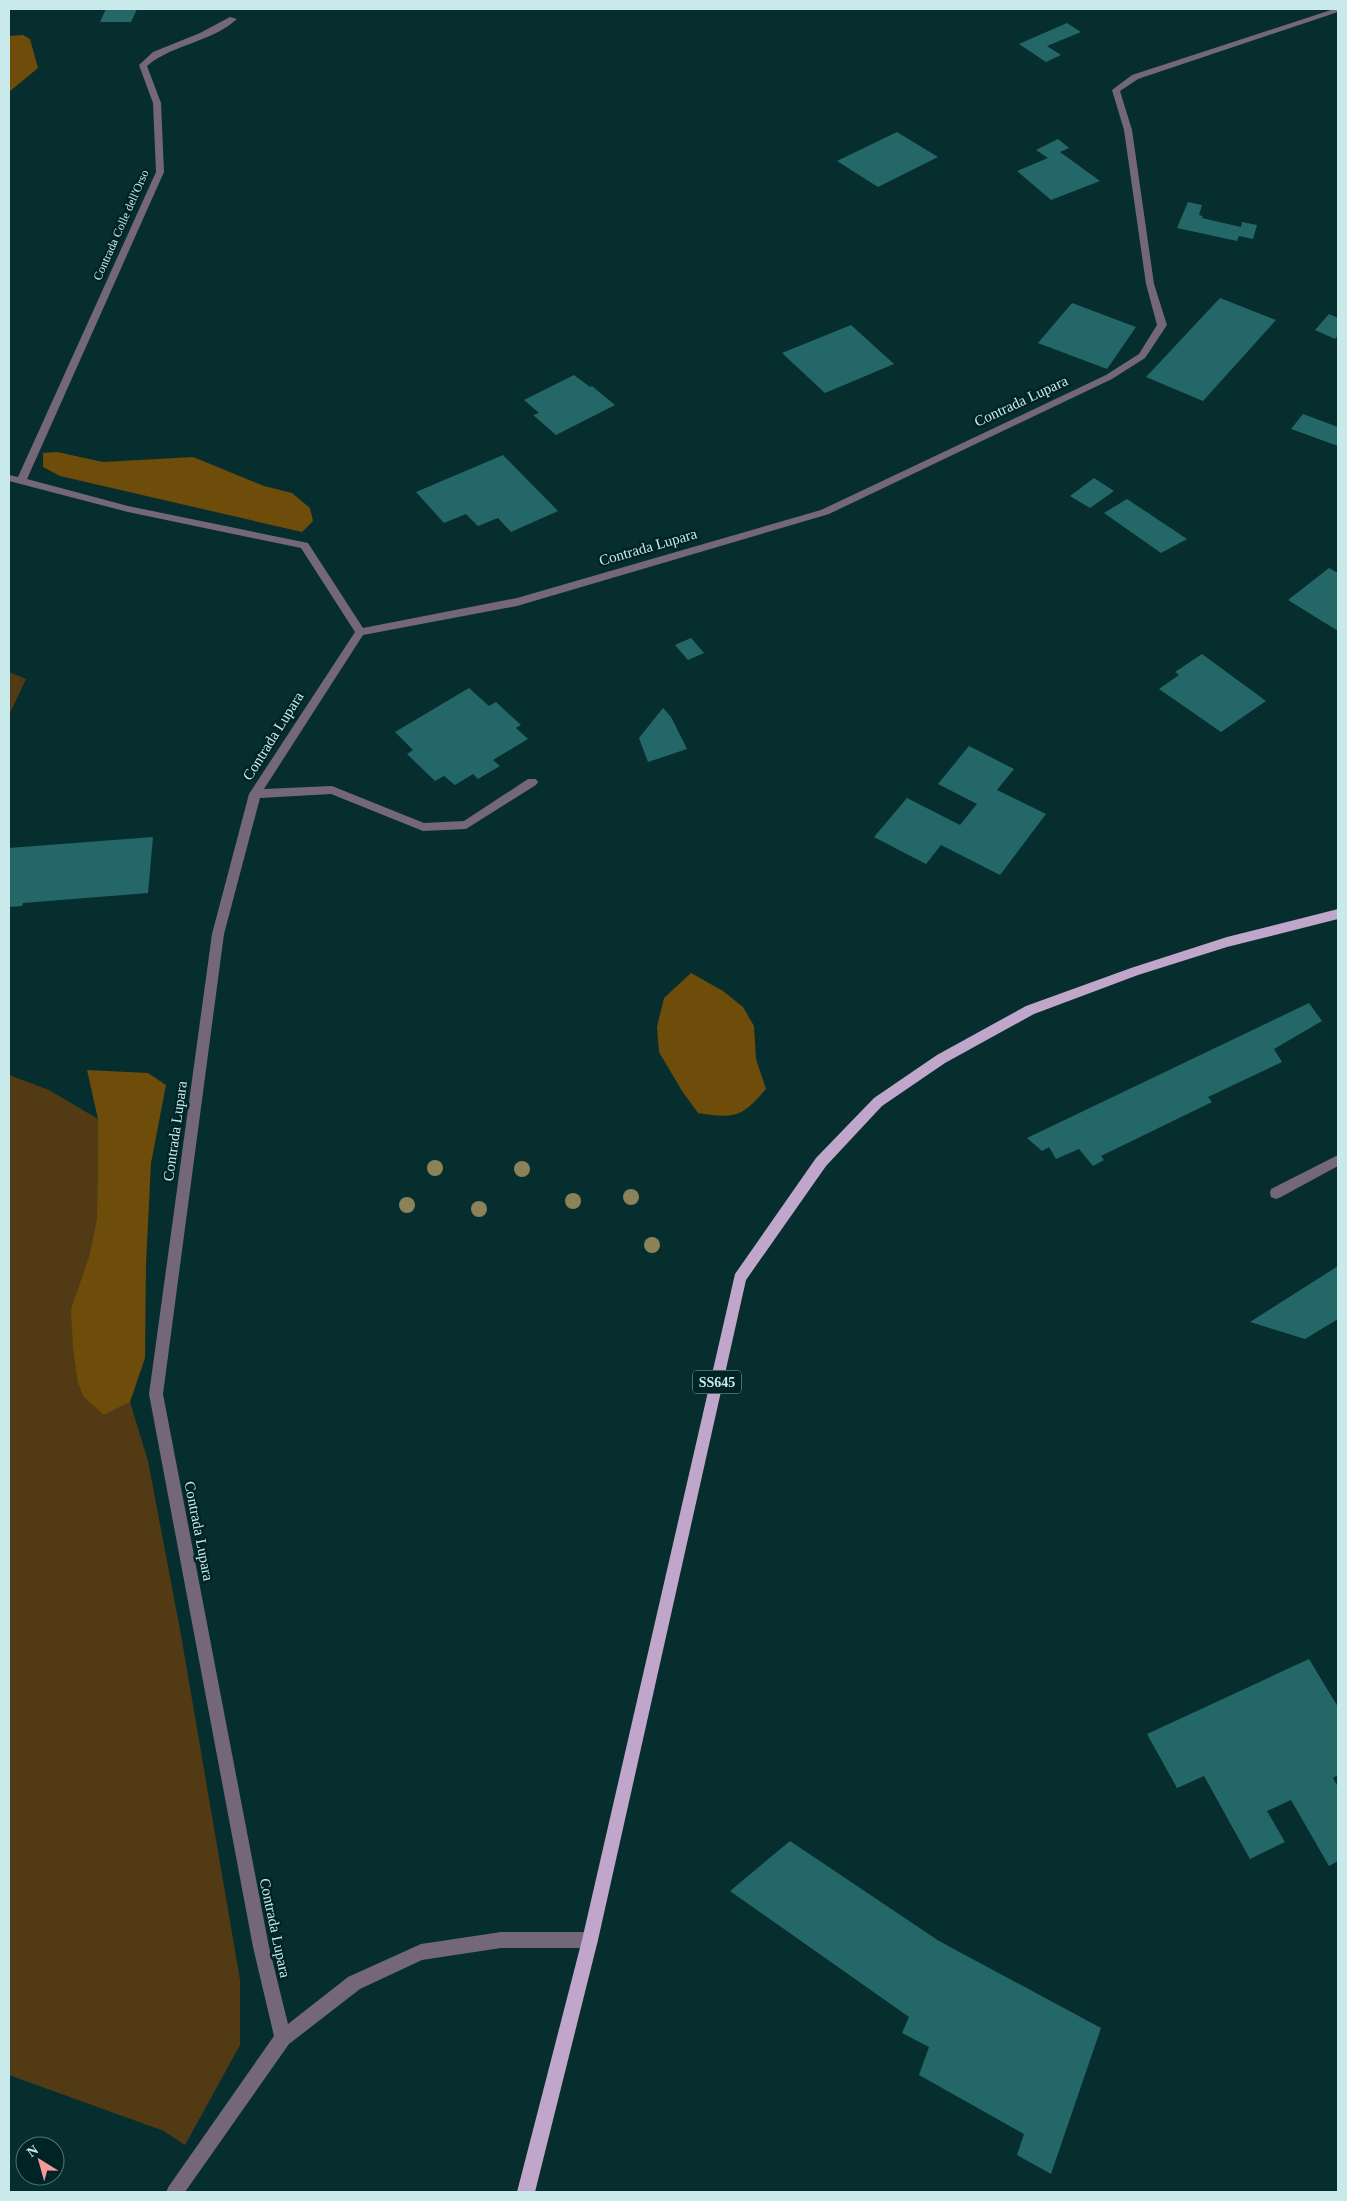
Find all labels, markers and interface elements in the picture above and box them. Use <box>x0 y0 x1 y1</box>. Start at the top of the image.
street label: Contrada Colle dell'Orso <box>90 168 152 282</box>
street label: Contrada Lupara <box>972 372 1071 430</box>
street label: Contrada Lupara <box>597 525 699 569</box>
street label: Contrada Lupara <box>239 689 307 783</box>
street label: Contrada Lupara <box>160 1079 190 1182</box>
road number: SS645 <box>693 1370 741 1394</box>
street label: Contrada Lupara <box>181 1480 217 1583</box>
street label: Contrada Lupara <box>257 1877 293 1979</box>
north arrow <box>15 2136 65 2186</box>
text: N <box>24 2142 41 2160</box>

